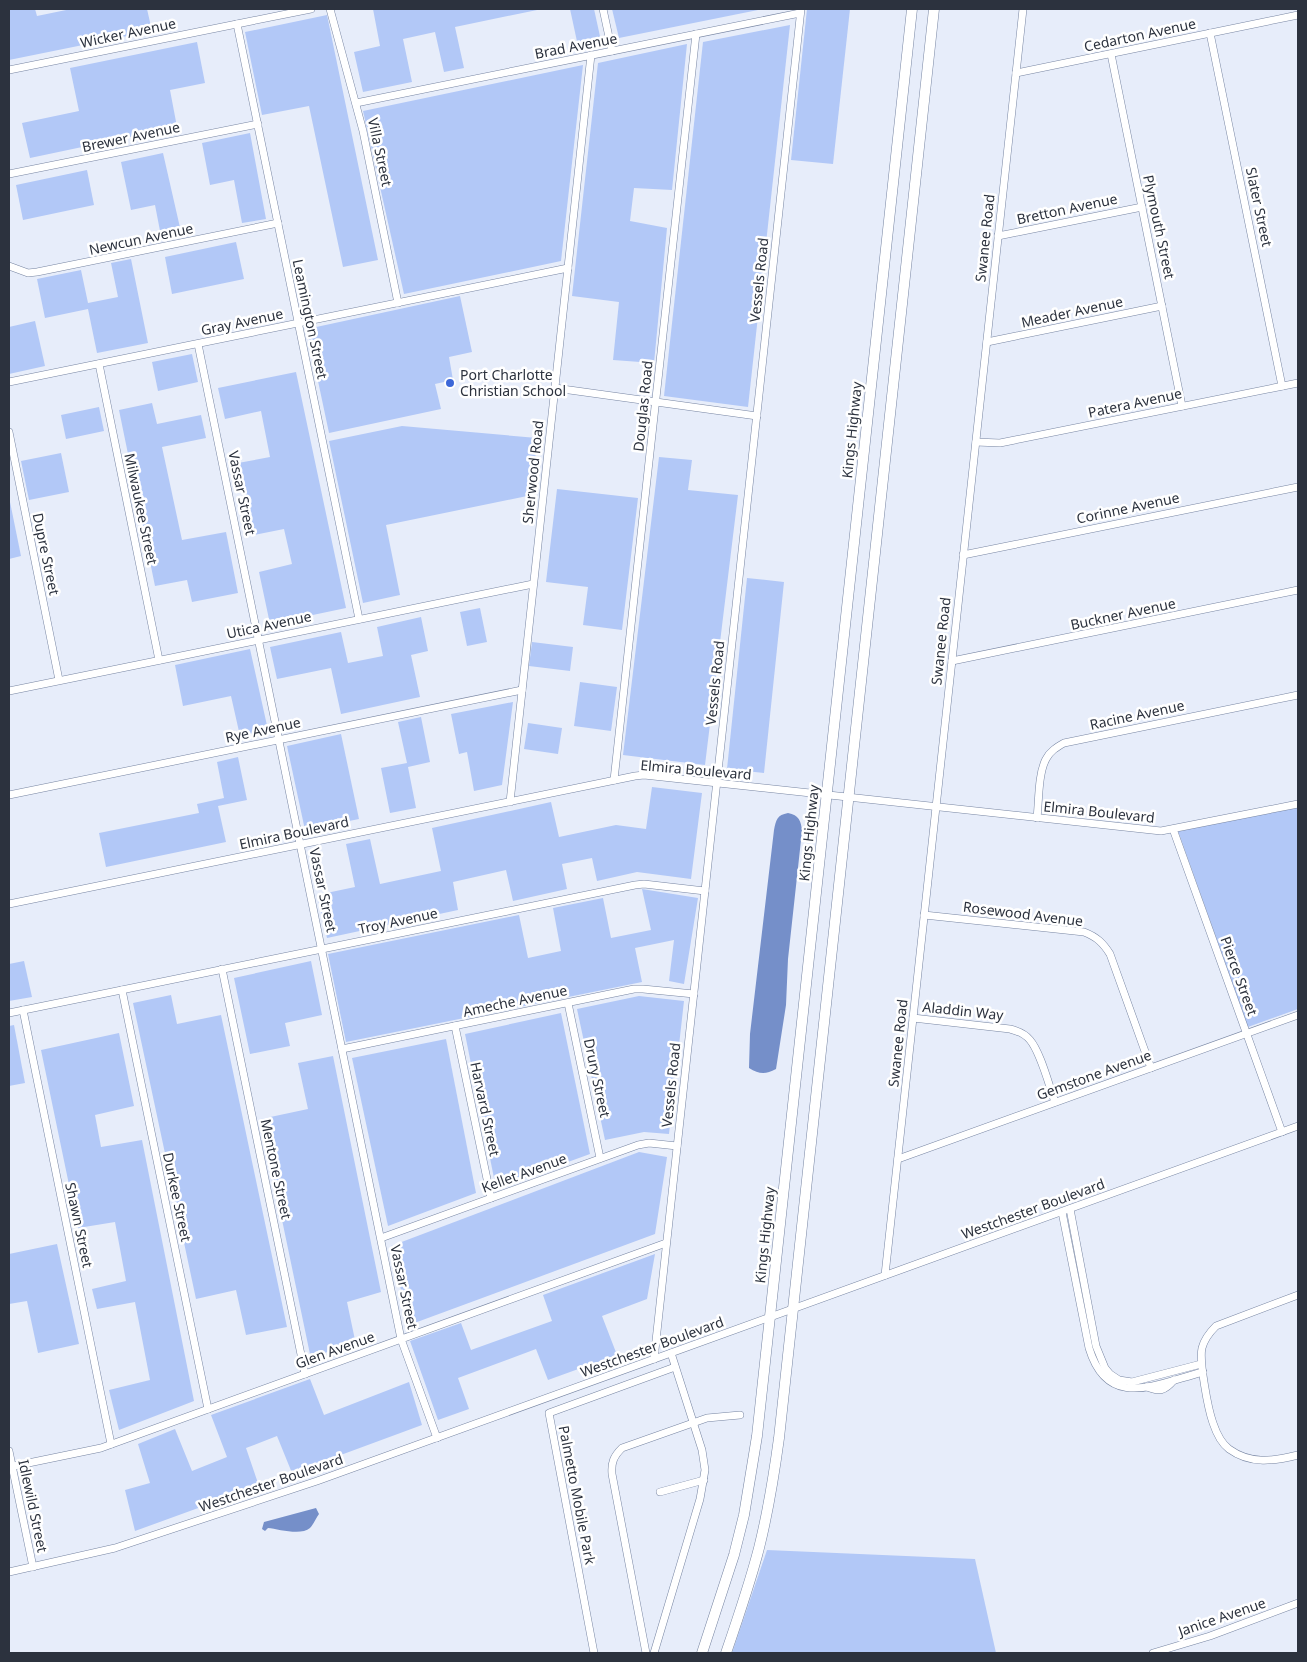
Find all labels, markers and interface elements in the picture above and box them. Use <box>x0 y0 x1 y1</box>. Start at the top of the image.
street label: Wicker Avenue <box>78 13 178 52</box>
street label: Cedarton Avenue <box>1082 13 1198 56</box>
street label: Brad Avenue <box>533 28 619 63</box>
street label: Villa Street <box>364 116 397 188</box>
street label: Brewer Avenue <box>80 117 182 156</box>
street label: Slater Street <box>1242 165 1277 248</box>
street label: Plymouth Street <box>1139 173 1180 281</box>
street label: Bretton Avenue <box>1015 189 1119 228</box>
street label: Swanee Road <box>970 193 999 283</box>
street label: Newcun Avenue <box>87 218 195 259</box>
street label: Vessels Road <box>745 237 772 323</box>
street label: Leamington Street <box>289 257 332 381</box>
street label: Meader Avenue <box>1019 291 1125 332</box>
street label: Gray Avenue <box>199 304 285 339</box>
street label: Douglas Road <box>628 360 657 452</box>
place label: Port Charlotte Christian School <box>460 365 566 400</box>
marker: Port Charlotte Christian School <box>444 377 456 389</box>
street label: Kings Highway <box>837 380 866 479</box>
street label: Patera Avenue <box>1086 383 1184 422</box>
street label: Sherwood Road <box>518 419 547 525</box>
street label: Vassar Street <box>224 449 261 537</box>
street label: Milwaukee Street <box>120 451 163 566</box>
street label: Corinne Avenue <box>1075 487 1181 528</box>
street label: Dupre Street <box>29 511 64 597</box>
street label: Buckner Avenue <box>1069 593 1177 634</box>
street label: Swanee Road <box>926 596 955 686</box>
street label: Utica Avenue <box>225 606 313 643</box>
street label: Vessels Road <box>701 640 728 726</box>
street label: Racine Avenue <box>1088 695 1186 734</box>
street label: Rye Avenue <box>223 712 302 747</box>
street label: Elmira Boulevard <box>640 755 752 784</box>
street label: Kings Highway <box>794 783 823 882</box>
street label: Elmira Boulevard <box>1043 796 1156 827</box>
street label: Elmira Boulevard <box>237 812 350 853</box>
street label: Vassar Street <box>305 846 342 934</box>
street label: Rosewood Avenue <box>962 897 1084 930</box>
street label: Troy Avenue <box>356 903 439 938</box>
street label: Pierce Street <box>1216 934 1263 1018</box>
street label: Ameche Avenue <box>461 980 569 1021</box>
street label: Aladdin Way <box>922 997 1005 1024</box>
street label: Swanee Road <box>883 998 912 1088</box>
street label: Drury Street <box>580 1037 615 1119</box>
street label: Vessels Road <box>657 1042 684 1128</box>
street label: Gemstone Avenue <box>1034 1045 1154 1104</box>
street label: Harvard Street <box>466 1060 505 1158</box>
street label: Mentone Street <box>257 1117 296 1221</box>
street label: Kellet Avenue <box>479 1148 569 1197</box>
street label: Durkee Street <box>159 1151 196 1243</box>
street label: Westchester Boulevard <box>959 1174 1107 1243</box>
street label: Shawn Street <box>61 1181 98 1269</box>
street label: Kings Highway <box>750 1185 779 1284</box>
street label: Vassar Street <box>386 1243 423 1331</box>
street label: Westchester Boulevard <box>578 1312 726 1381</box>
street label: Glen Avenue <box>293 1326 377 1373</box>
street label: Palmetto Mobile Park <box>555 1424 600 1567</box>
street label: Westchester Boulevard <box>196 1449 345 1516</box>
street label: Idlewild Street <box>14 1458 53 1554</box>
street label: Janice Avenue <box>1174 1593 1268 1641</box>

